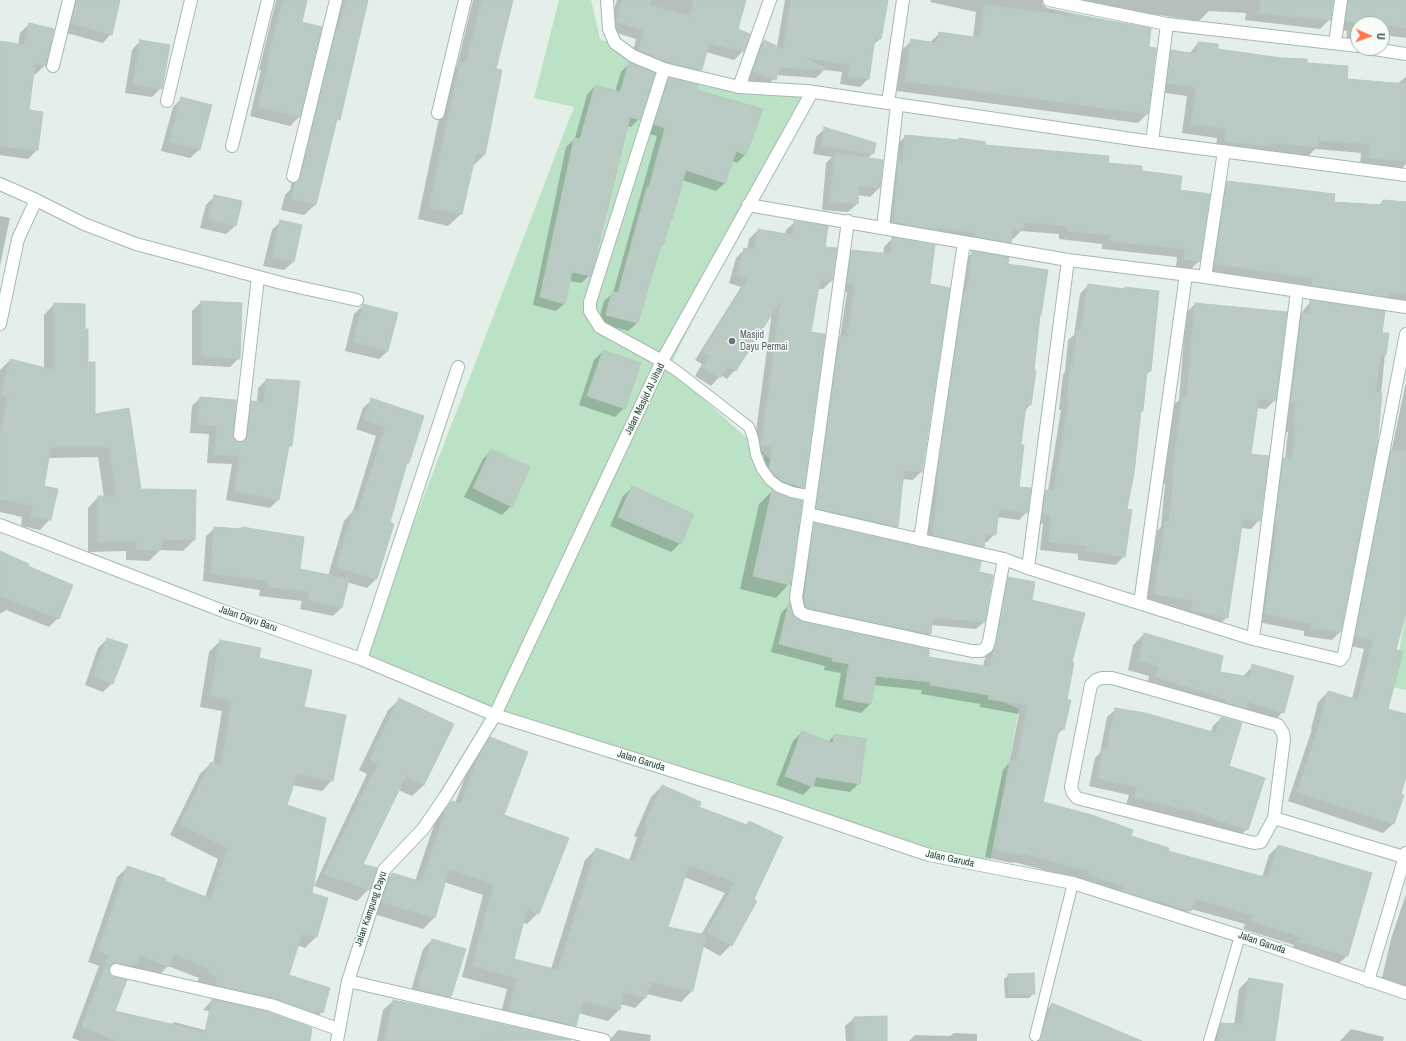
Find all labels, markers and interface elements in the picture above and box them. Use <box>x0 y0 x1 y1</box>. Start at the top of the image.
north arrow <box>1350 16 1390 56</box>
text: U <box>1374 33 1388 40</box>
place label: Masjid Dayu Permai <box>740 329 788 352</box>
marker: Masjid Dayu Permai <box>727 336 737 346</box>
street label: Jalan Masjid Al Jihad <box>623 361 667 437</box>
street label: Jalan Dayu Baru <box>217 603 279 635</box>
street label: Jalan Garuda <box>616 748 666 774</box>
street label: Jalan Garuda <box>925 848 975 870</box>
street label: Jalan Kampung Dayu <box>353 870 389 948</box>
street label: Jalan Garuda <box>1237 929 1287 957</box>

